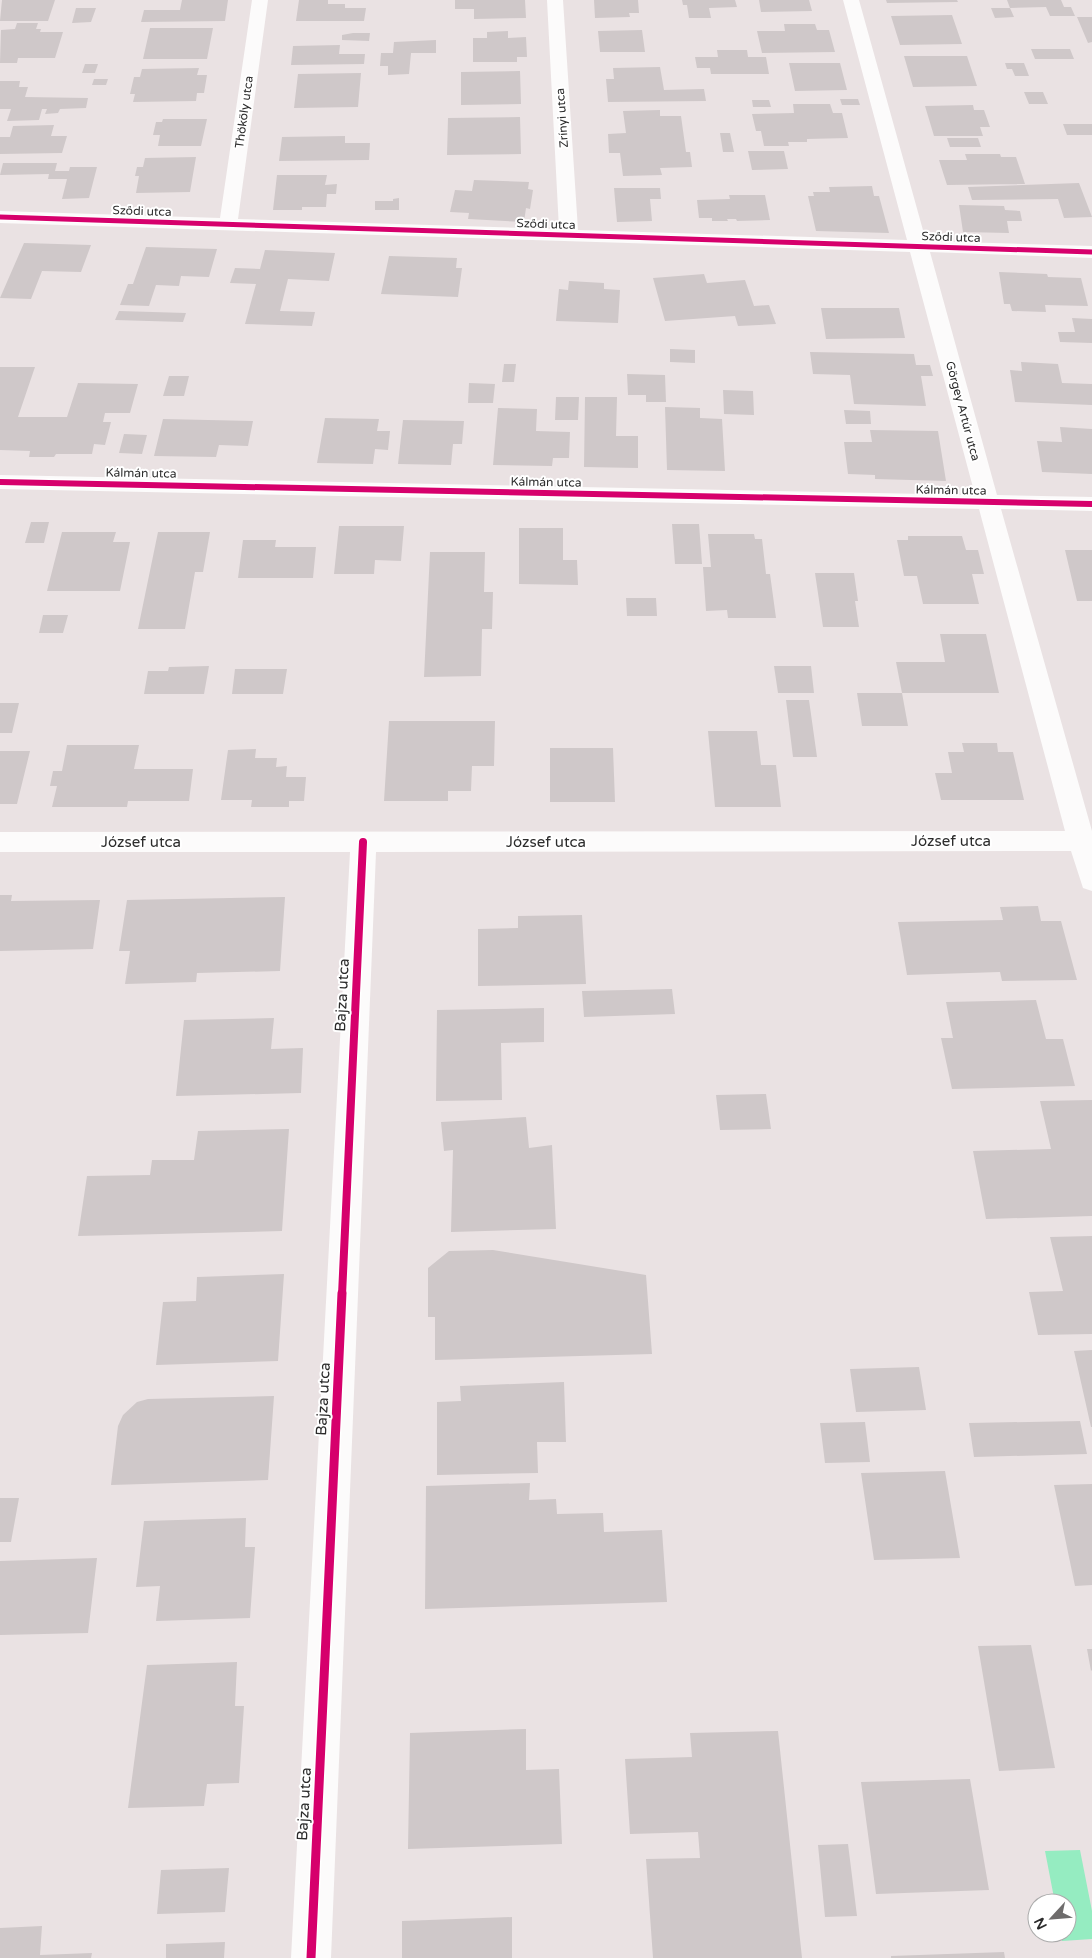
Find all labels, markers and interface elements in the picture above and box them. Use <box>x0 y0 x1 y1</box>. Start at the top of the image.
street label: Thököly utca <box>232 75 256 149</box>
street label: Zrínyi utca <box>553 88 571 148</box>
street label: Sződi utca <box>112 203 172 219</box>
street label: Sződi utca <box>516 216 576 232</box>
street label: Sződi utca <box>921 229 981 245</box>
street label: Görgey Artúr utca <box>943 360 983 462</box>
street label: Kálmán utca <box>105 465 177 481</box>
street label: Kálmán utca <box>510 474 582 490</box>
street label: Kálmán utca <box>915 482 987 498</box>
street label: József utca <box>911 832 991 850</box>
street label: József utca <box>101 833 181 851</box>
street label: József utca <box>506 833 586 851</box>
street label: Bajza utca <box>331 958 353 1032</box>
street label: Bajza utca <box>312 1362 334 1436</box>
street label: Bajza utca <box>293 1767 315 1841</box>
north arrow <box>1027 1893 1077 1943</box>
text: N <box>1031 1915 1051 1932</box>

